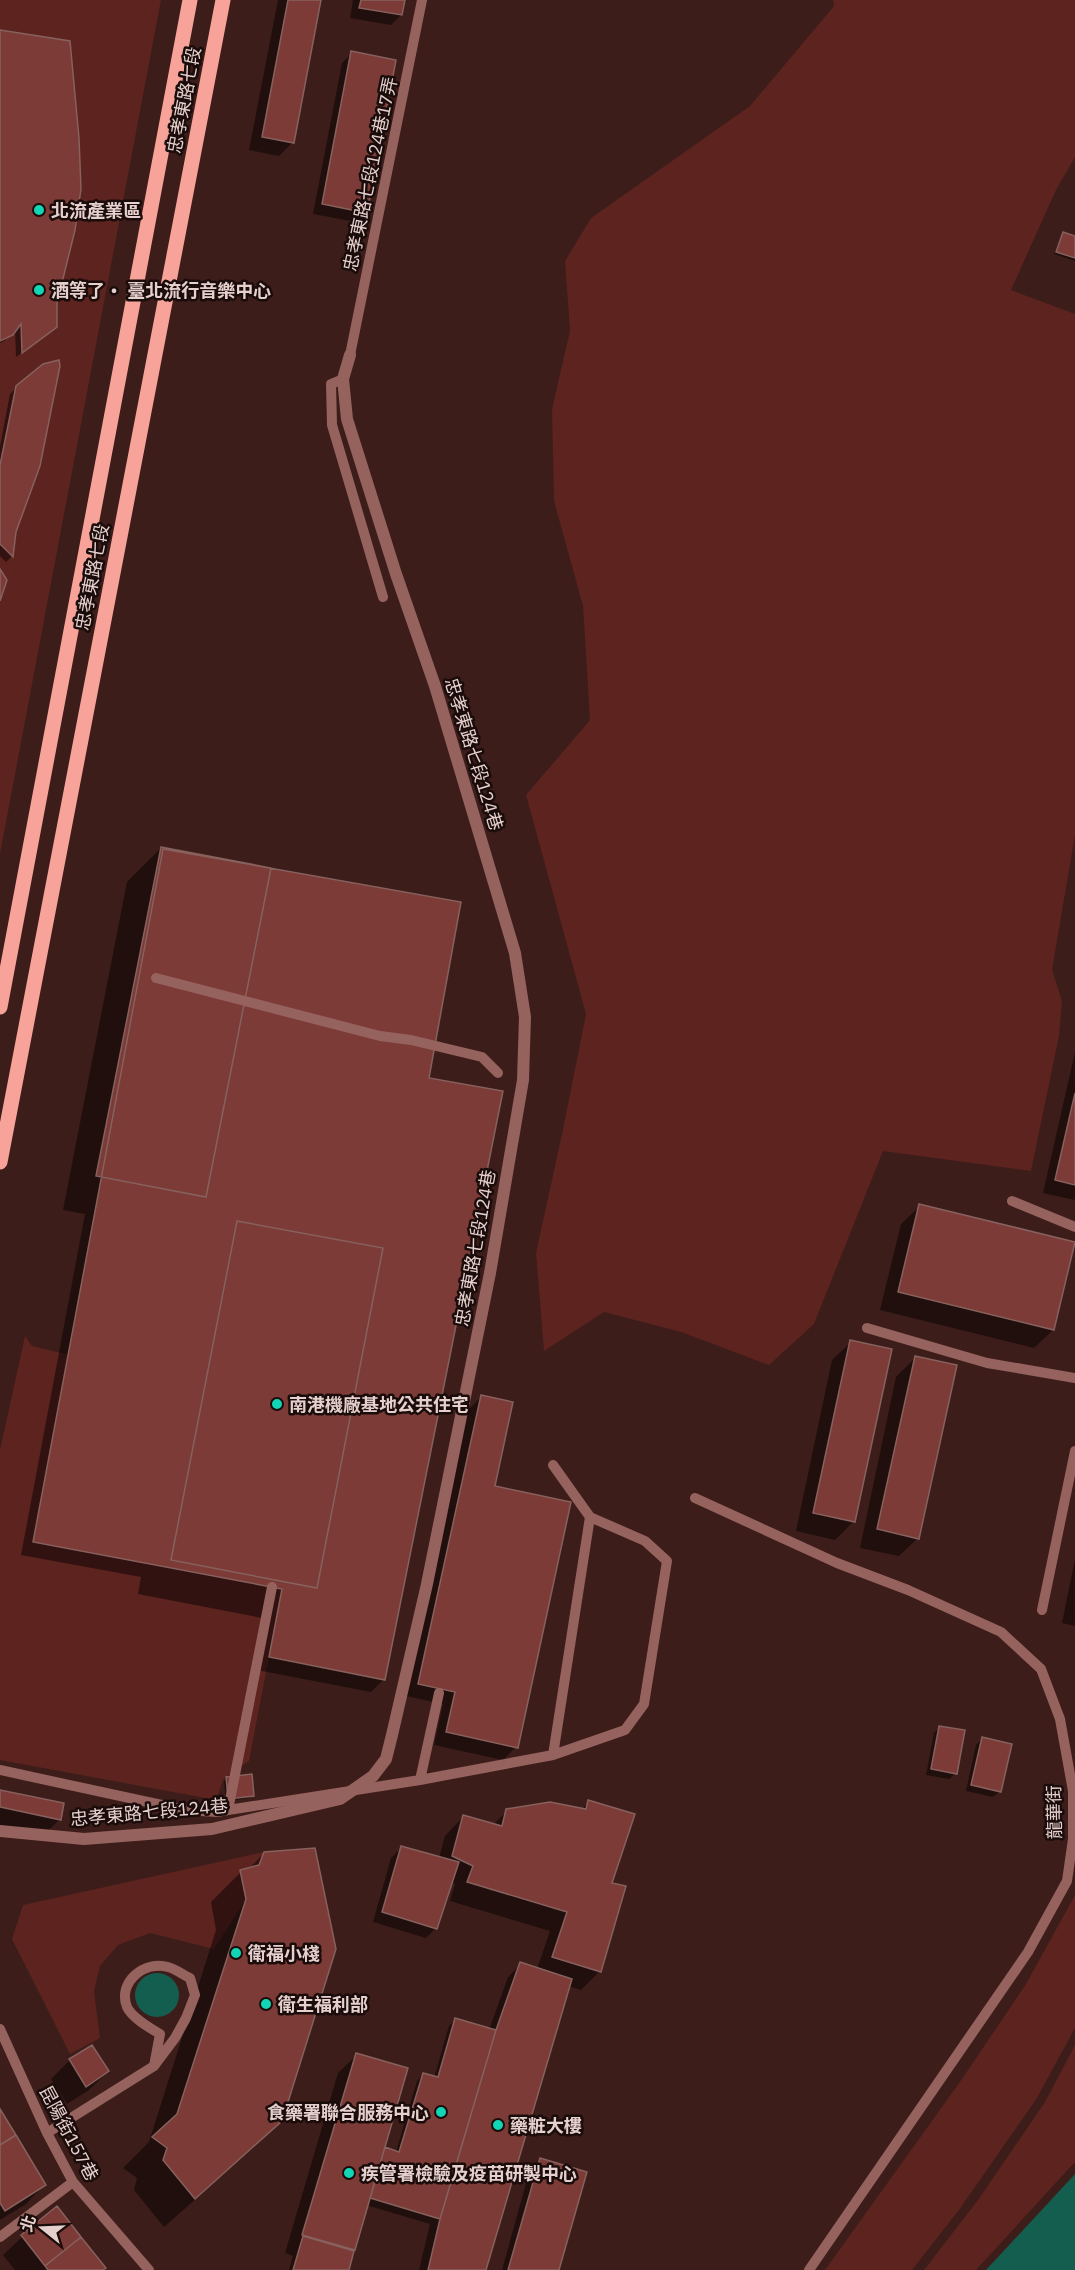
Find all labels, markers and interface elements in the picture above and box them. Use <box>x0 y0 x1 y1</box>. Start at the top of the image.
street label: 忠孝東路七段 <box>162 45 206 155</box>
street label: 忠孝東路七段124巷17弄 <box>338 75 402 273</box>
place label: 北流產業區 <box>51 199 141 222</box>
marker: 北流產業區 <box>32 203 46 217</box>
place label: 酒等了・ 臺北流行音樂中心 <box>51 279 271 302</box>
marker: 酒等了・ 臺北流行音樂中心 <box>32 283 46 297</box>
street label: 忠孝東路七段 <box>70 522 114 632</box>
street label: 忠孝東路七段124巷 <box>440 675 508 833</box>
street label: 忠孝東路七段124巷 <box>450 1168 500 1328</box>
place label: 南港機廠基地公共住宅 <box>289 1393 469 1416</box>
marker: 南港機廠基地公共住宅 <box>270 1397 284 1411</box>
street label: 龍華街 <box>1042 1785 1066 1839</box>
street label: 忠孝東路七段124巷 <box>69 1794 229 1830</box>
place label: 衛福小棧 <box>247 1942 320 1965</box>
marker: 衛福小棧 <box>229 1946 243 1960</box>
place label: 衛生福利部 <box>277 1993 368 2016</box>
marker: 衛生福利部 <box>259 1997 273 2011</box>
street label: 昆陽街157巷 <box>34 2082 104 2184</box>
place label: 食藥署聯合服務中心 <box>267 2101 429 2124</box>
marker: 食藥署聯合服務中心 <box>434 2105 448 2119</box>
place label: 藥粧大樓 <box>510 2114 582 2137</box>
marker: 藥粧大樓 <box>491 2118 505 2132</box>
place label: 疾管署檢驗及疫苗研製中心 <box>361 2162 577 2185</box>
marker: 疾管署檢驗及疫苗研製中心 <box>342 2166 356 2180</box>
north arrow <box>12 2198 72 2258</box>
text: 北 <box>16 2213 40 2234</box>

